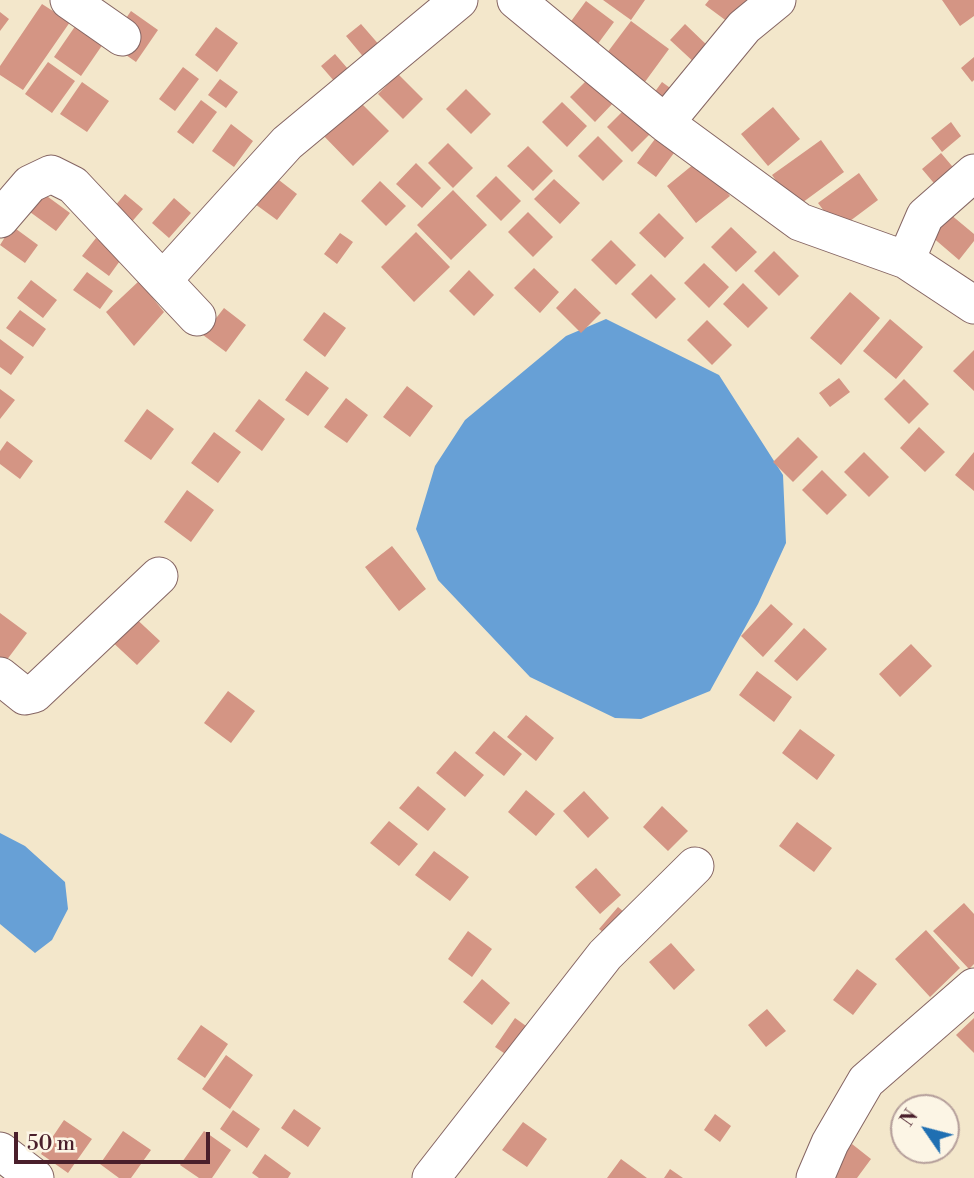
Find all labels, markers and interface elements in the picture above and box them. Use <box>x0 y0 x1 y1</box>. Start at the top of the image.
north arrow <box>890 1094 960 1164</box>
text: N <box>895 1105 924 1131</box>
scale bar <box>18 1118 214 1162</box>
text: 50 m <box>27 1131 75 1157</box>

